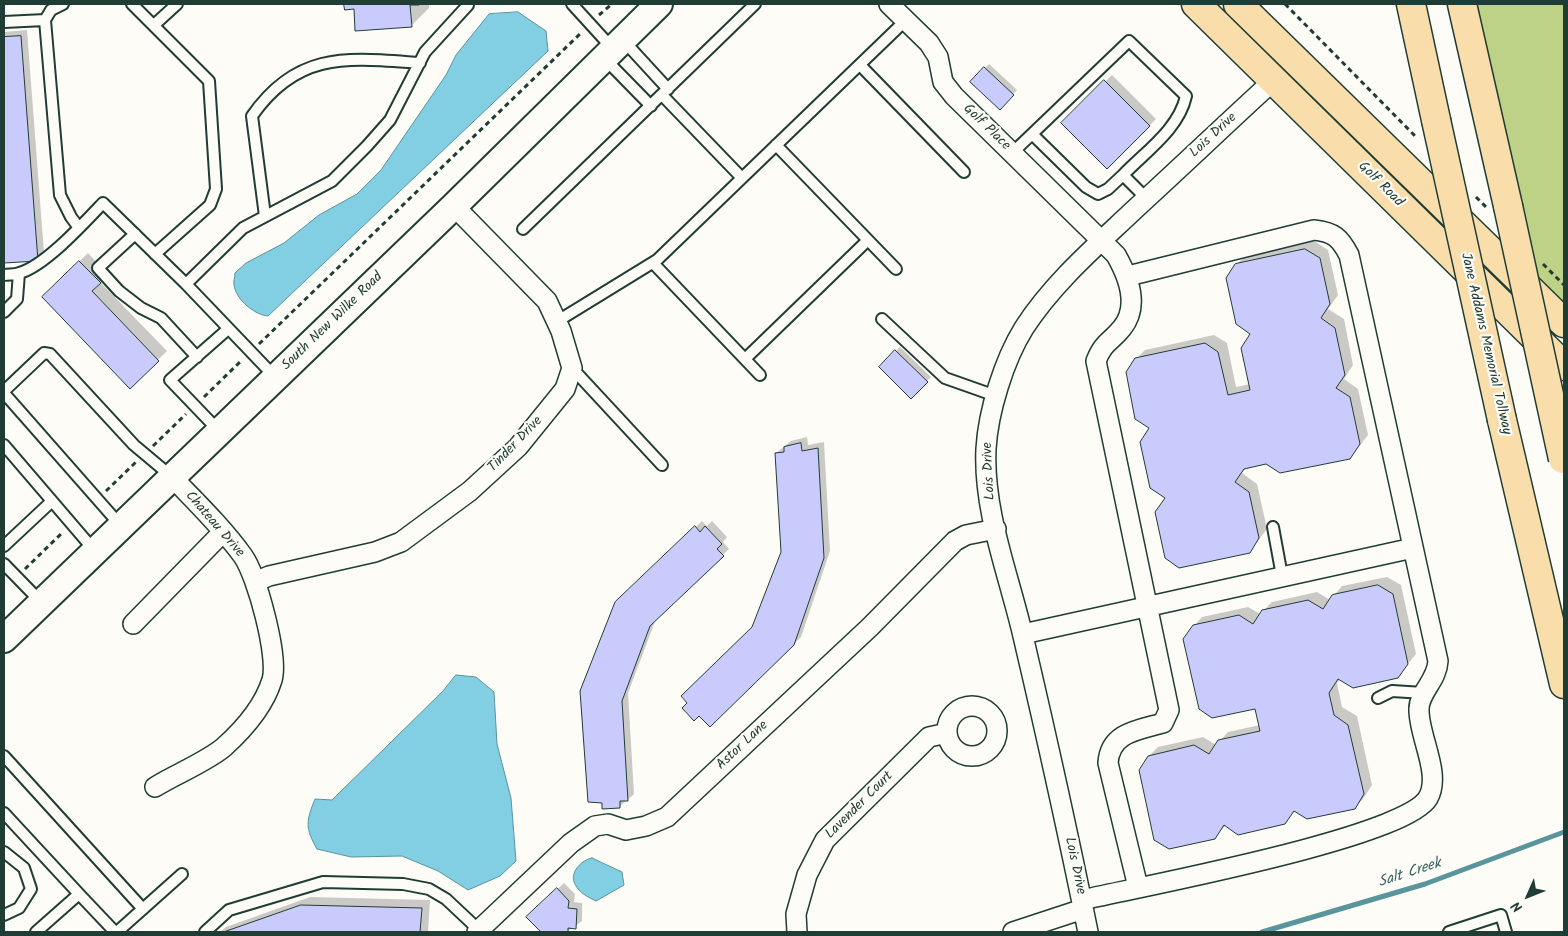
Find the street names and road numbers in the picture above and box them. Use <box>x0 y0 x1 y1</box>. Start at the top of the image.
street label: Golf Place <box>959 101 1013 155</box>
street label: Lois Drive <box>1187 110 1241 162</box>
street label: Golf Road <box>1354 159 1406 211</box>
street label: Jane Addams Memorial Tollway <box>1456 252 1514 436</box>
street label: South New Wilke Road <box>279 269 387 375</box>
street label: Tinder Drive <box>485 414 547 476</box>
street label: Lois Drive <box>980 442 1000 500</box>
street label: Chateau Drive <box>181 488 247 562</box>
street label: Astor Lane <box>714 718 772 774</box>
street label: Lavender Court <box>823 769 897 843</box>
street label: Lois Drive <box>1060 836 1088 896</box>

